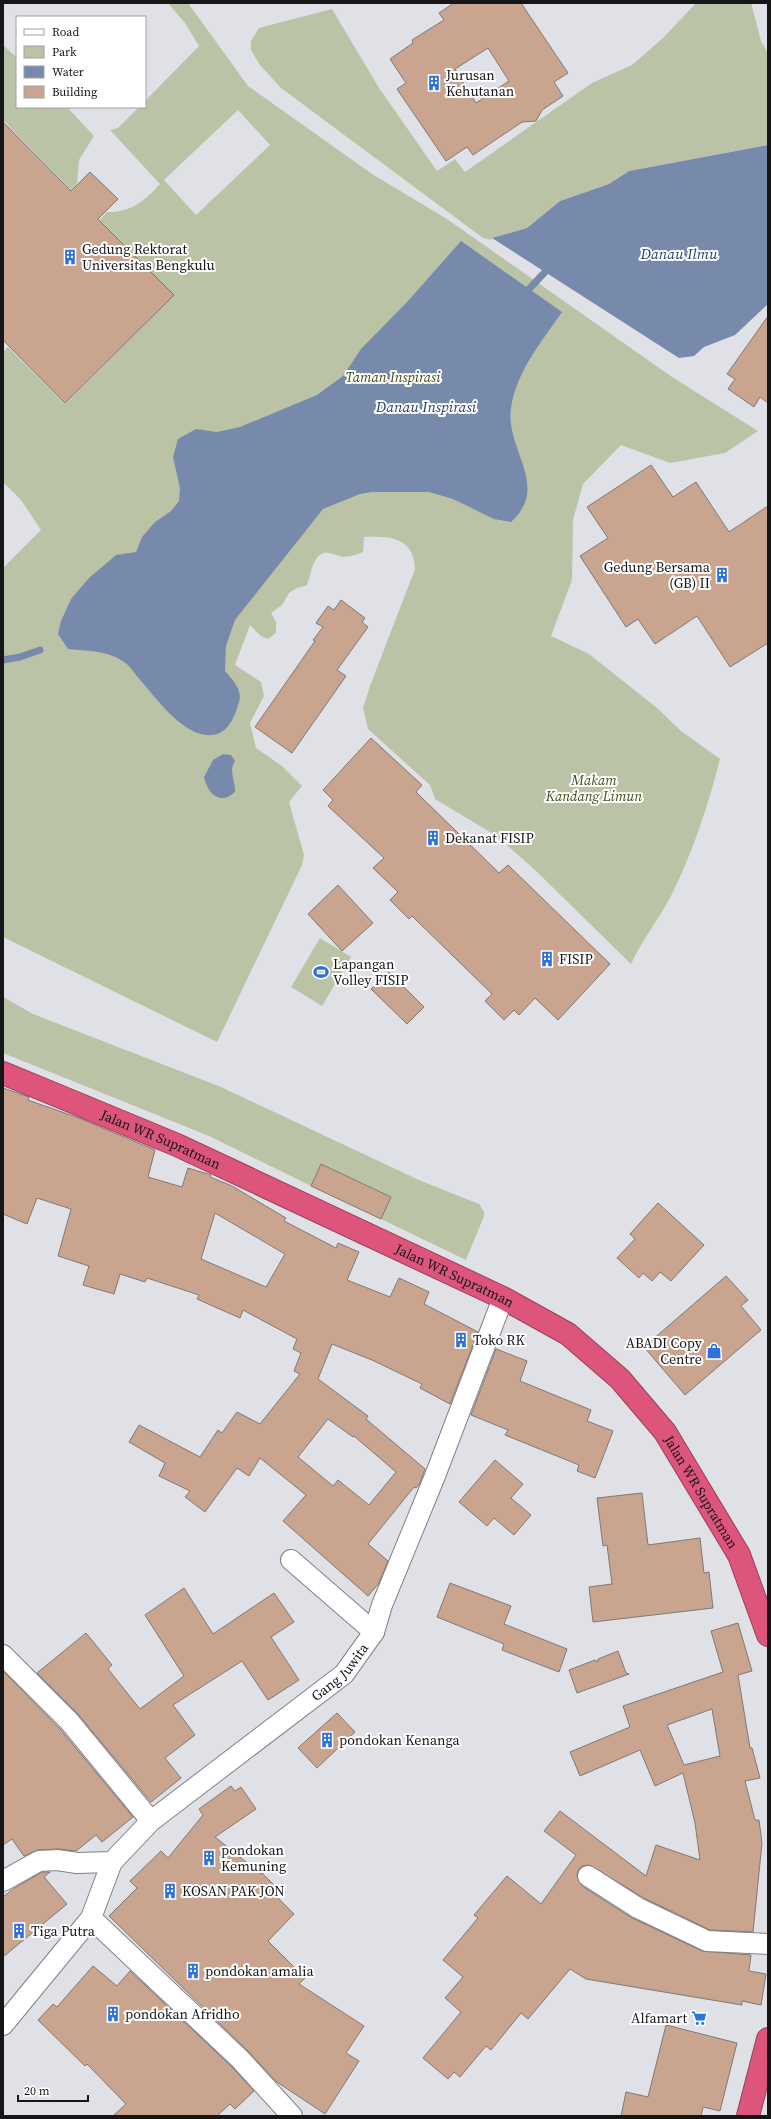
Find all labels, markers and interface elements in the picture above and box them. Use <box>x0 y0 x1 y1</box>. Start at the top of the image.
legend <box>16 16 146 108</box>
text: Road <box>52 24 79 40</box>
text: Park <box>52 44 77 60</box>
text: Water <box>52 64 84 80</box>
place label: Jurusan Kehutanan <box>445 65 515 101</box>
building icon: Jurusan Kehutanan <box>425 74 443 92</box>
text: Building <box>52 84 97 100</box>
place label: Gedung Rektorat Universitas Bengkulu <box>82 239 215 275</box>
water label: Danau Ilmu <box>639 243 718 264</box>
building icon: Gedung Rektorat Universitas Bengkulu <box>61 248 79 266</box>
park label: Taman Inspirasi <box>346 367 441 387</box>
water label: Danau Inspirasi <box>375 396 477 417</box>
place label: Gedung Bersama (GB) II <box>604 557 711 593</box>
building icon: Gedung Bersama (GB) II <box>713 566 731 584</box>
park label: Makam Kandang Limun <box>545 770 642 806</box>
place label: Dekanat FISIP <box>445 828 534 848</box>
building icon: Dekanat FISIP <box>424 829 442 847</box>
place label: FISIP <box>559 949 593 969</box>
building icon: FISIP <box>538 950 556 968</box>
place label: Lapangan Volley FISIP <box>333 954 408 990</box>
sports icon: Lapangan Volley FISIP <box>312 963 330 981</box>
street label: Jalan WR Supratman <box>97 1104 225 1174</box>
street label: Jalan WR Supratman <box>391 1238 518 1312</box>
place label: Toko RK <box>473 1330 525 1350</box>
building icon: Toko RK <box>452 1331 470 1349</box>
place label: ABADI Copy Centre <box>626 1333 703 1369</box>
shop icon: ABADI Copy Centre <box>705 1342 723 1360</box>
street label: Jalan WR Supratman <box>659 1431 743 1553</box>
street label: Gang Juwita <box>307 1638 373 1706</box>
place label: pondokan Kenanga <box>339 1730 460 1750</box>
building icon: pondokan Kenanga <box>318 1731 336 1749</box>
place label: pondokan Kemuning <box>221 1840 286 1876</box>
building icon: pondokan Kemuning <box>200 1849 218 1867</box>
place label: KOSAN PAK JON <box>182 1881 285 1901</box>
building icon: KOSAN PAK JON <box>161 1882 179 1900</box>
place label: Tiga Putra <box>31 1921 96 1941</box>
building icon: Tiga Putra <box>10 1922 28 1940</box>
place label: pondokan amalia <box>205 1961 314 1981</box>
building icon: pondokan amalia <box>184 1962 202 1980</box>
place label: pondokan Afridho <box>125 2004 240 2024</box>
building icon: pondokan Afridho <box>104 2005 122 2023</box>
place label: Alfamart <box>631 2008 687 2028</box>
supermarket icon: Alfamart <box>690 2009 708 2027</box>
scale bar <box>18 2077 88 2103</box>
text: 20 m <box>24 2083 50 2099</box>

